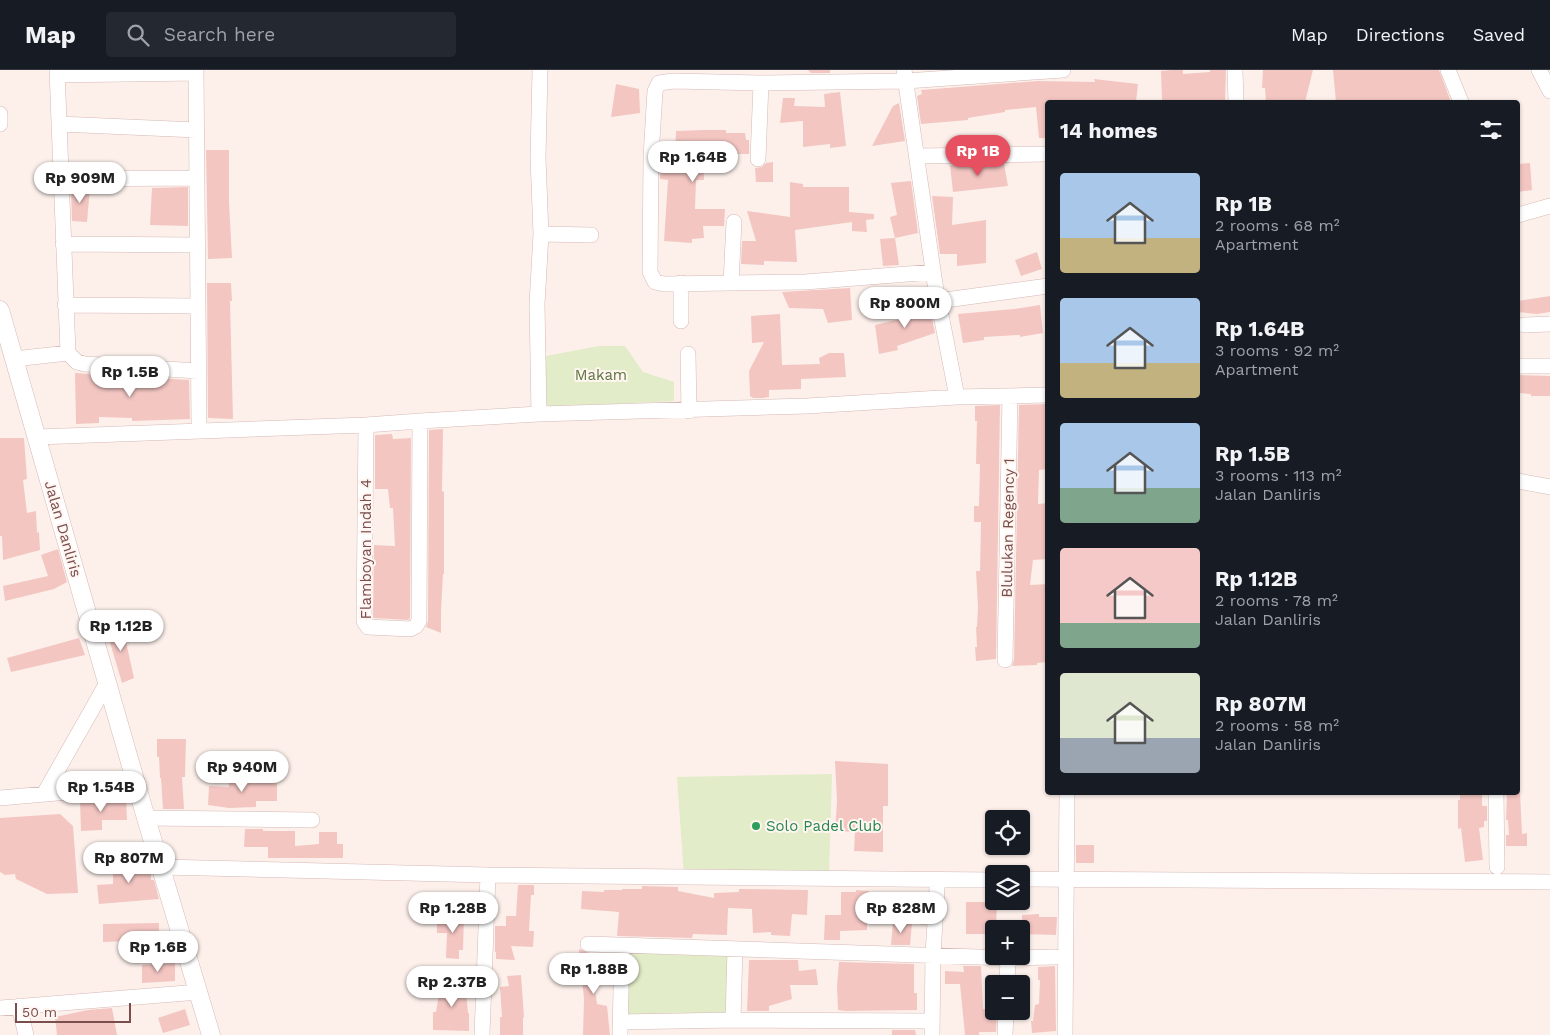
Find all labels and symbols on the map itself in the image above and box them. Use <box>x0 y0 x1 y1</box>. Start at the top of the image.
pin: Rp 1B <box>943 134 1013 177</box>
pin: Rp 1.64B <box>641 140 745 183</box>
pin: Rp 909M <box>34 162 126 204</box>
pin: Rp 800M <box>859 286 951 329</box>
pin: Rp 1.5B <box>84 356 176 398</box>
park label: Makam <box>575 366 627 384</box>
street label: Blulukan Regency 1 <box>998 458 1018 598</box>
street label: Jalan Danliris <box>41 479 85 579</box>
street label: Flamboyan Indah 4 <box>357 479 375 619</box>
pin: Rp 1.12B <box>69 610 173 652</box>
pin: Rp 940M <box>196 750 288 793</box>
pin: Rp 1.54B <box>49 770 153 813</box>
place label: Solo Padel Club <box>766 817 882 835</box>
marker: Solo Padel Club <box>750 820 762 832</box>
pin: Rp 807M <box>83 842 175 884</box>
pin: Rp 1.28B <box>401 892 505 934</box>
pin: Rp 828M <box>855 892 947 934</box>
pin: Rp 1.6B <box>112 930 204 973</box>
pin: Rp 1.88B <box>542 952 646 995</box>
pin: Rp 2.37B <box>400 966 504 1008</box>
scale bar <box>15 1000 131 1023</box>

